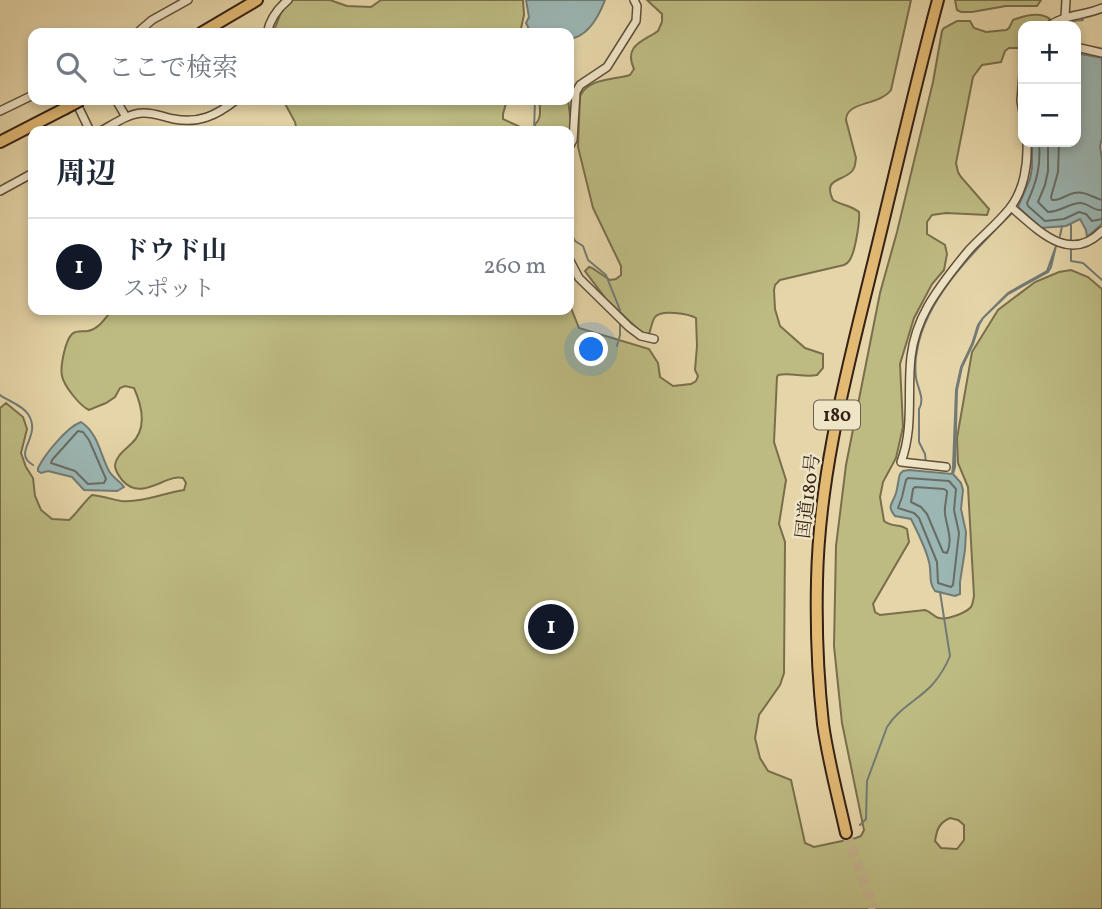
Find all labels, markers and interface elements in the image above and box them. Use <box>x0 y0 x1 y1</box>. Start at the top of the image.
map controls <box>1018 21 1081 147</box>
button: + <box>1018 21 1081 84</box>
search box <box>28 28 574 105</box>
icon: search <box>52 48 90 86</box>
text: ここで検索 <box>108 51 238 87</box>
button: − <box>1018 84 1081 147</box>
text: 周辺 <box>56 154 116 196</box>
text: ドウド山 <box>123 234 227 270</box>
text: 1 <box>74 251 84 283</box>
text: 260 m <box>483 251 546 283</box>
text: スポット <box>123 274 215 306</box>
your location <box>574 332 608 366</box>
road number: 180 <box>814 400 860 430</box>
street label: 国道180号 <box>791 452 827 540</box>
pin: 1 <box>528 601 574 653</box>

